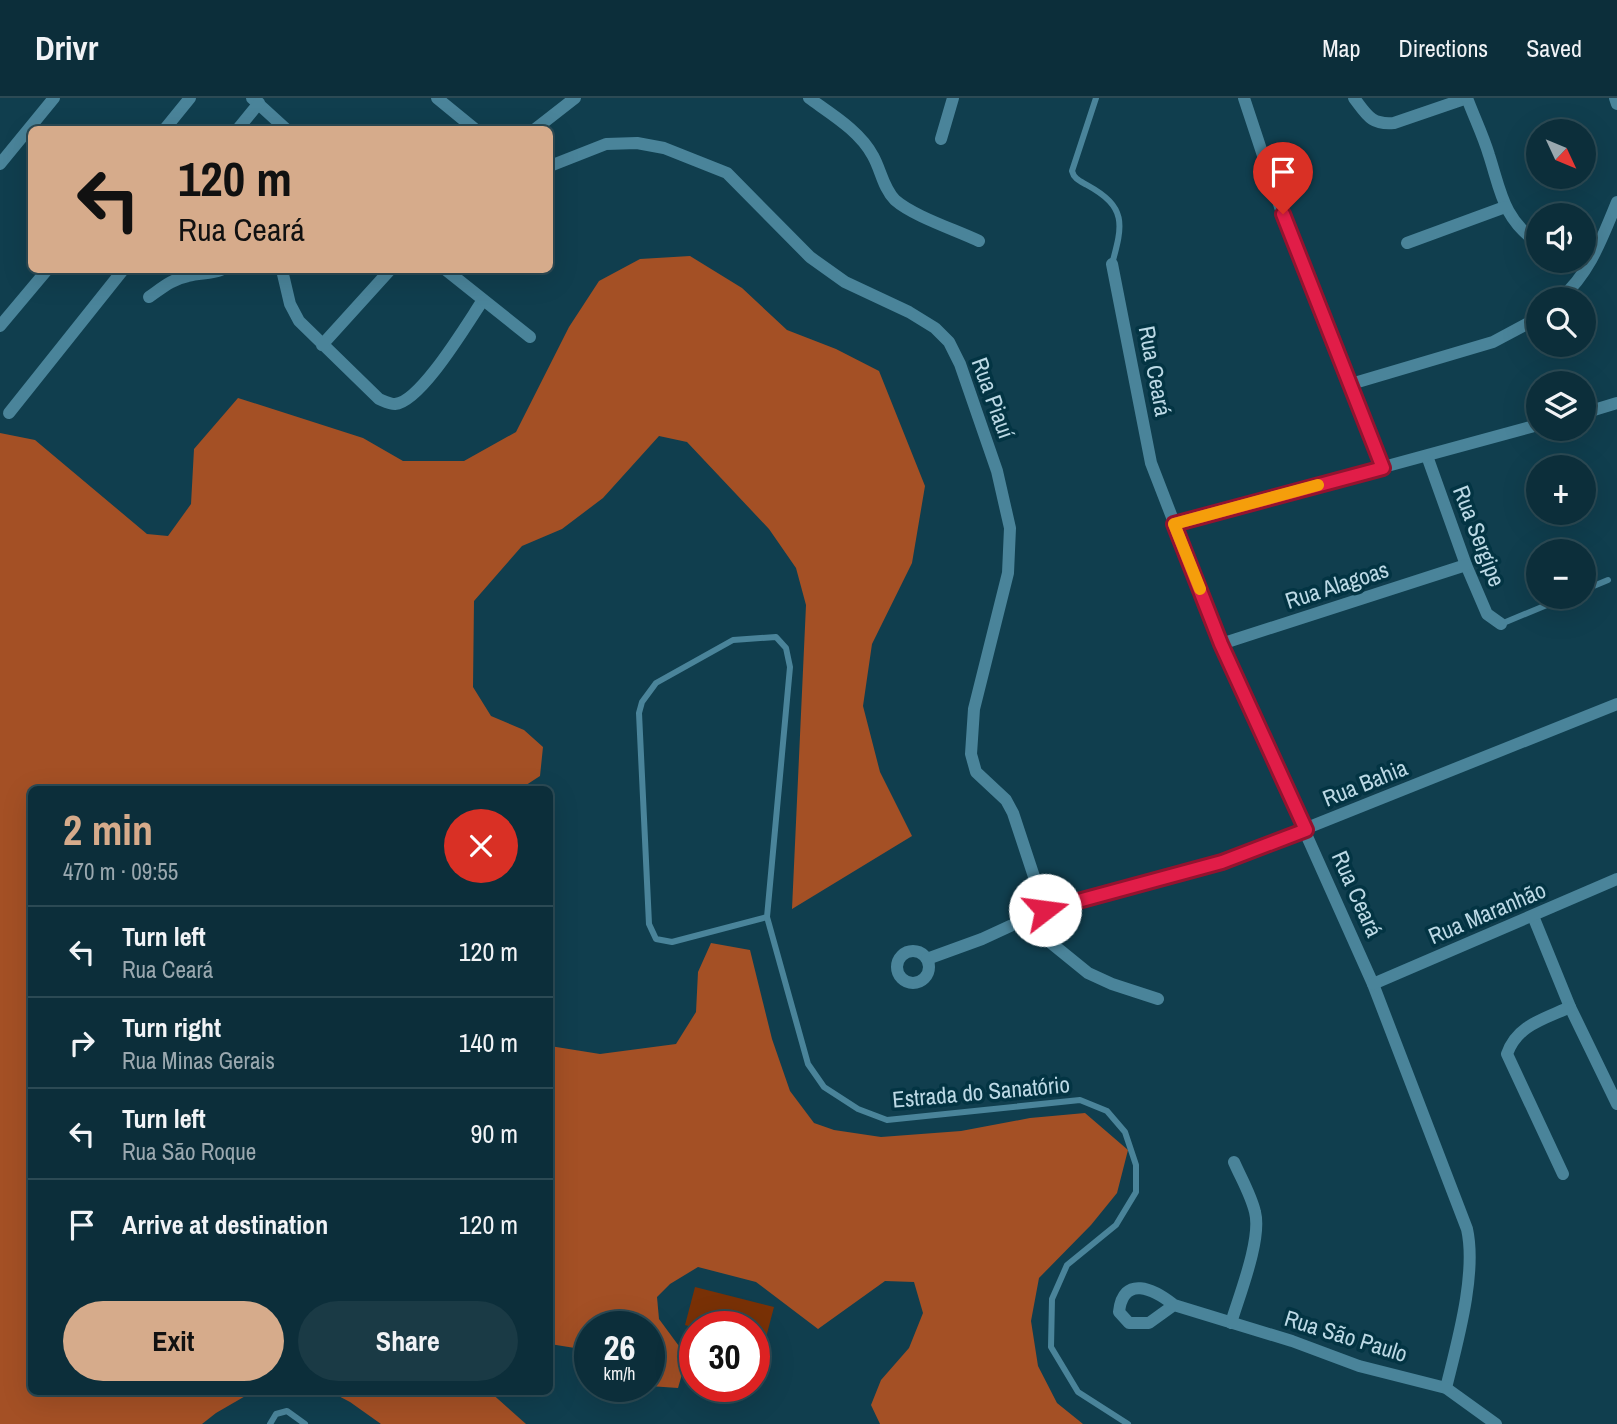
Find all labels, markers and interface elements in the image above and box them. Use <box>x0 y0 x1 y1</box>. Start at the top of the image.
text: Drivr <box>35 26 98 70</box>
text: Map <box>1322 32 1360 64</box>
text: Directions <box>1398 32 1488 64</box>
text: Saved <box>1526 32 1582 64</box>
north arrow <box>1526 119 1596 189</box>
map controls <box>1526 119 1596 609</box>
pin <box>1253 142 1313 214</box>
text: 120 m <box>178 145 292 211</box>
icon: arrive <box>1264 153 1302 191</box>
icon: left <box>63 154 154 245</box>
button: sound <box>1526 203 1596 273</box>
text: Rua Ceará <box>178 208 305 251</box>
button: search <box>1526 287 1596 357</box>
street label: Rua Ceará <box>1132 323 1180 419</box>
street label: Rua Piauí <box>965 353 1023 443</box>
button: layers <box>1526 371 1596 441</box>
button: + <box>1526 455 1596 525</box>
street label: Rua Sergipe <box>1446 481 1513 591</box>
button: − <box>1526 539 1596 609</box>
street label: Rua Alagoas <box>1281 553 1392 616</box>
street label: Rua Bahia <box>1318 751 1412 814</box>
text: 2 min <box>63 802 153 858</box>
button: close <box>444 809 518 883</box>
street label: Rua Ceará <box>1325 846 1390 942</box>
text: 470 m · 09:55 <box>63 856 178 887</box>
position arrow <box>1008 873 1082 947</box>
street label: Rua Maranhão <box>1423 874 1550 951</box>
text: Turn left <box>122 919 206 954</box>
icon: left <box>63 933 101 971</box>
text: 120 m <box>459 934 518 969</box>
text: Rua Ceará <box>122 954 213 985</box>
text: Turn right <box>122 1010 221 1045</box>
icon: right <box>63 1024 101 1062</box>
text: 140 m <box>459 1025 518 1060</box>
text: Rua Minas Gerais <box>122 1045 275 1076</box>
street label: Estrada do Sanatório <box>891 1068 1071 1115</box>
text: Turn left <box>122 1101 206 1136</box>
icon: left <box>63 1115 101 1153</box>
text: 90 m <box>471 1116 518 1151</box>
text: Rua São Roque <box>122 1136 256 1167</box>
icon: arrive <box>63 1206 101 1244</box>
text: Arrive at destination <box>122 1207 328 1242</box>
text: 120 m <box>459 1207 518 1242</box>
button: Exit <box>63 1301 284 1381</box>
button: Share <box>298 1301 518 1381</box>
street label: Rua São Paulo <box>1281 1302 1411 1369</box>
speed limit sign: 30 <box>679 1311 770 1402</box>
text: 26 <box>604 1324 635 1371</box>
text: km/h <box>604 1361 636 1386</box>

